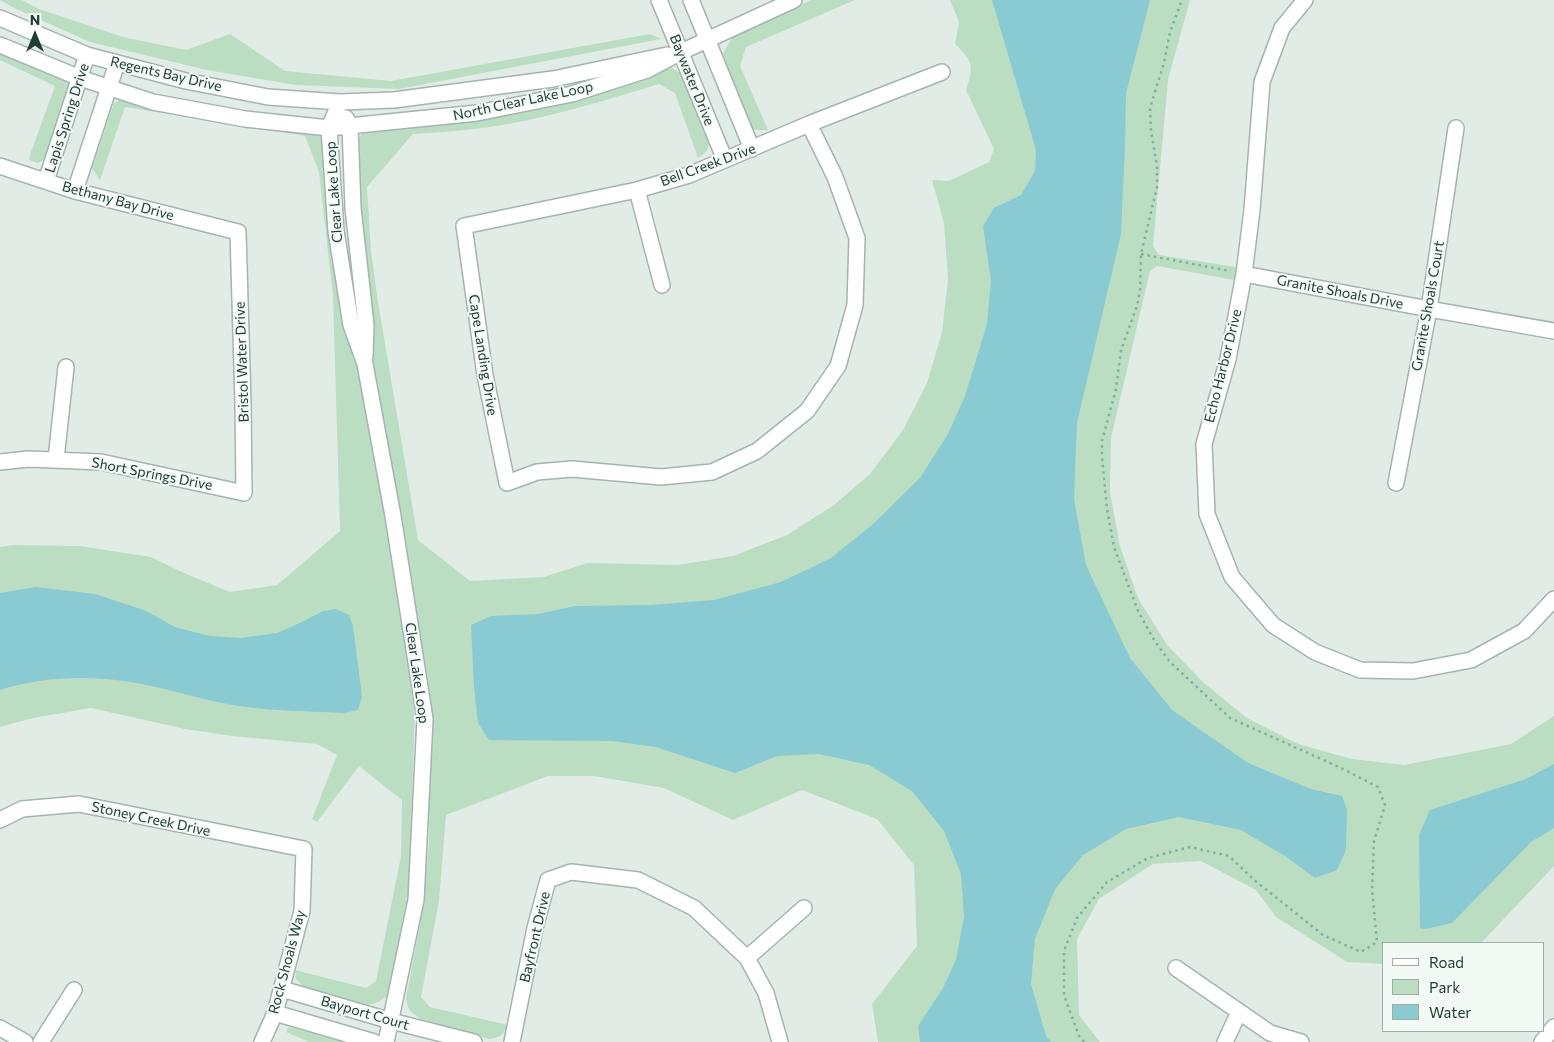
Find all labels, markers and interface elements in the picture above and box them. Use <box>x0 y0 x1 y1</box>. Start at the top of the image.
north arrow <box>10 10 60 60</box>
text: N <box>30 11 40 28</box>
street label: Baywater Drive <box>666 32 718 128</box>
street label: Regents Bay Drive <box>109 53 223 95</box>
street label: Lapis Spring Drive <box>41 61 93 175</box>
street label: North Clear Lake Loop <box>451 78 595 124</box>
street label: Bell Creek Drive <box>658 140 758 190</box>
street label: Clear Lake Loop <box>322 141 346 243</box>
street label: Bethany Bay Drive <box>60 178 176 224</box>
street label: Granite Shoals Court <box>1408 240 1448 372</box>
street label: Granite Shoals Drive <box>1275 271 1405 313</box>
street label: Cape Landing Drive <box>465 293 501 417</box>
street label: Bristol Water Drive <box>231 301 253 423</box>
street label: Echo Harbor Drive <box>1201 307 1245 425</box>
street label: Short Springs Drive <box>90 454 214 494</box>
street label: Clear Lake Loop <box>402 621 432 725</box>
street label: Stoney Creek Drive <box>90 798 212 840</box>
street label: Bayfront Drive <box>516 890 554 984</box>
street label: Rock Shoals Way <box>265 908 309 1016</box>
legend <box>1382 942 1544 1032</box>
text: Road <box>1429 953 1464 971</box>
text: Park <box>1429 978 1460 996</box>
street label: Bayport Court <box>319 992 411 1034</box>
text: Water <box>1429 1003 1471 1021</box>

